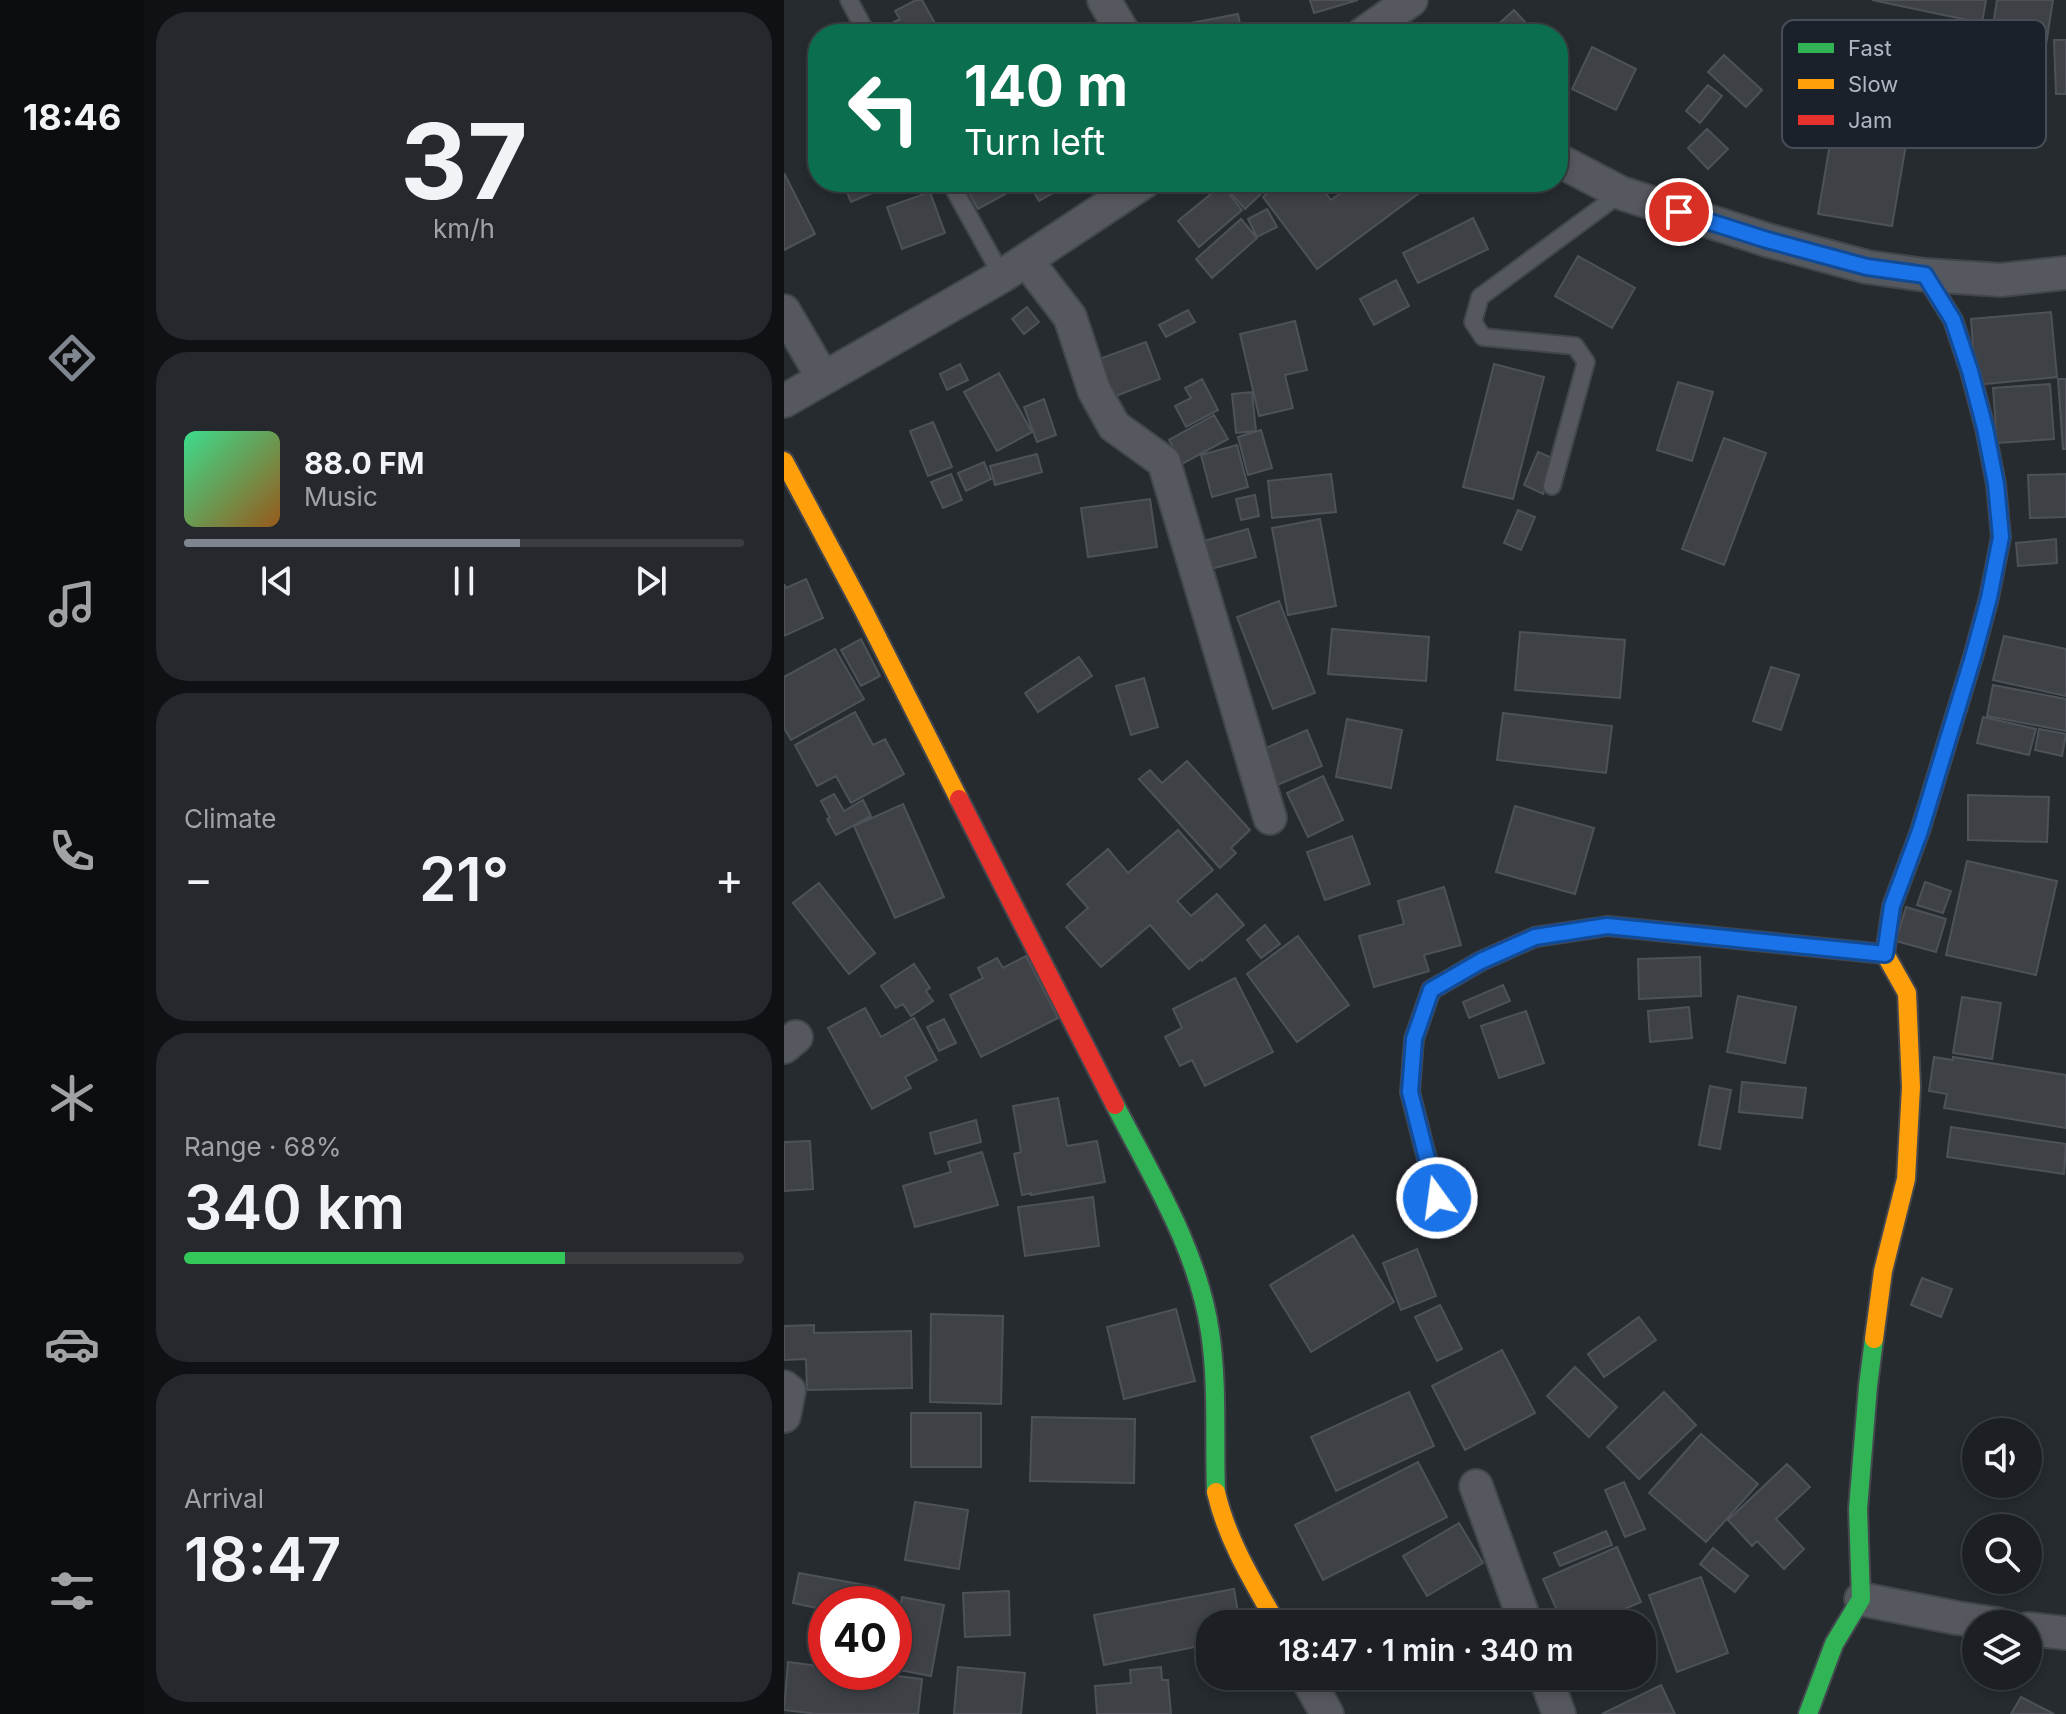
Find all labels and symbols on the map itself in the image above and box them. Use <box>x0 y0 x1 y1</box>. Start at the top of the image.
legend <box>1782 20 2046 148</box>
text: Fast <box>1848 35 1892 61</box>
text: Slow <box>1848 71 1898 97</box>
text: Jam <box>1848 107 1892 133</box>
pin <box>1645 178 1713 246</box>
position arrow <box>1395 1156 1479 1240</box>
speed limit sign: 40 <box>808 1586 912 1690</box>

